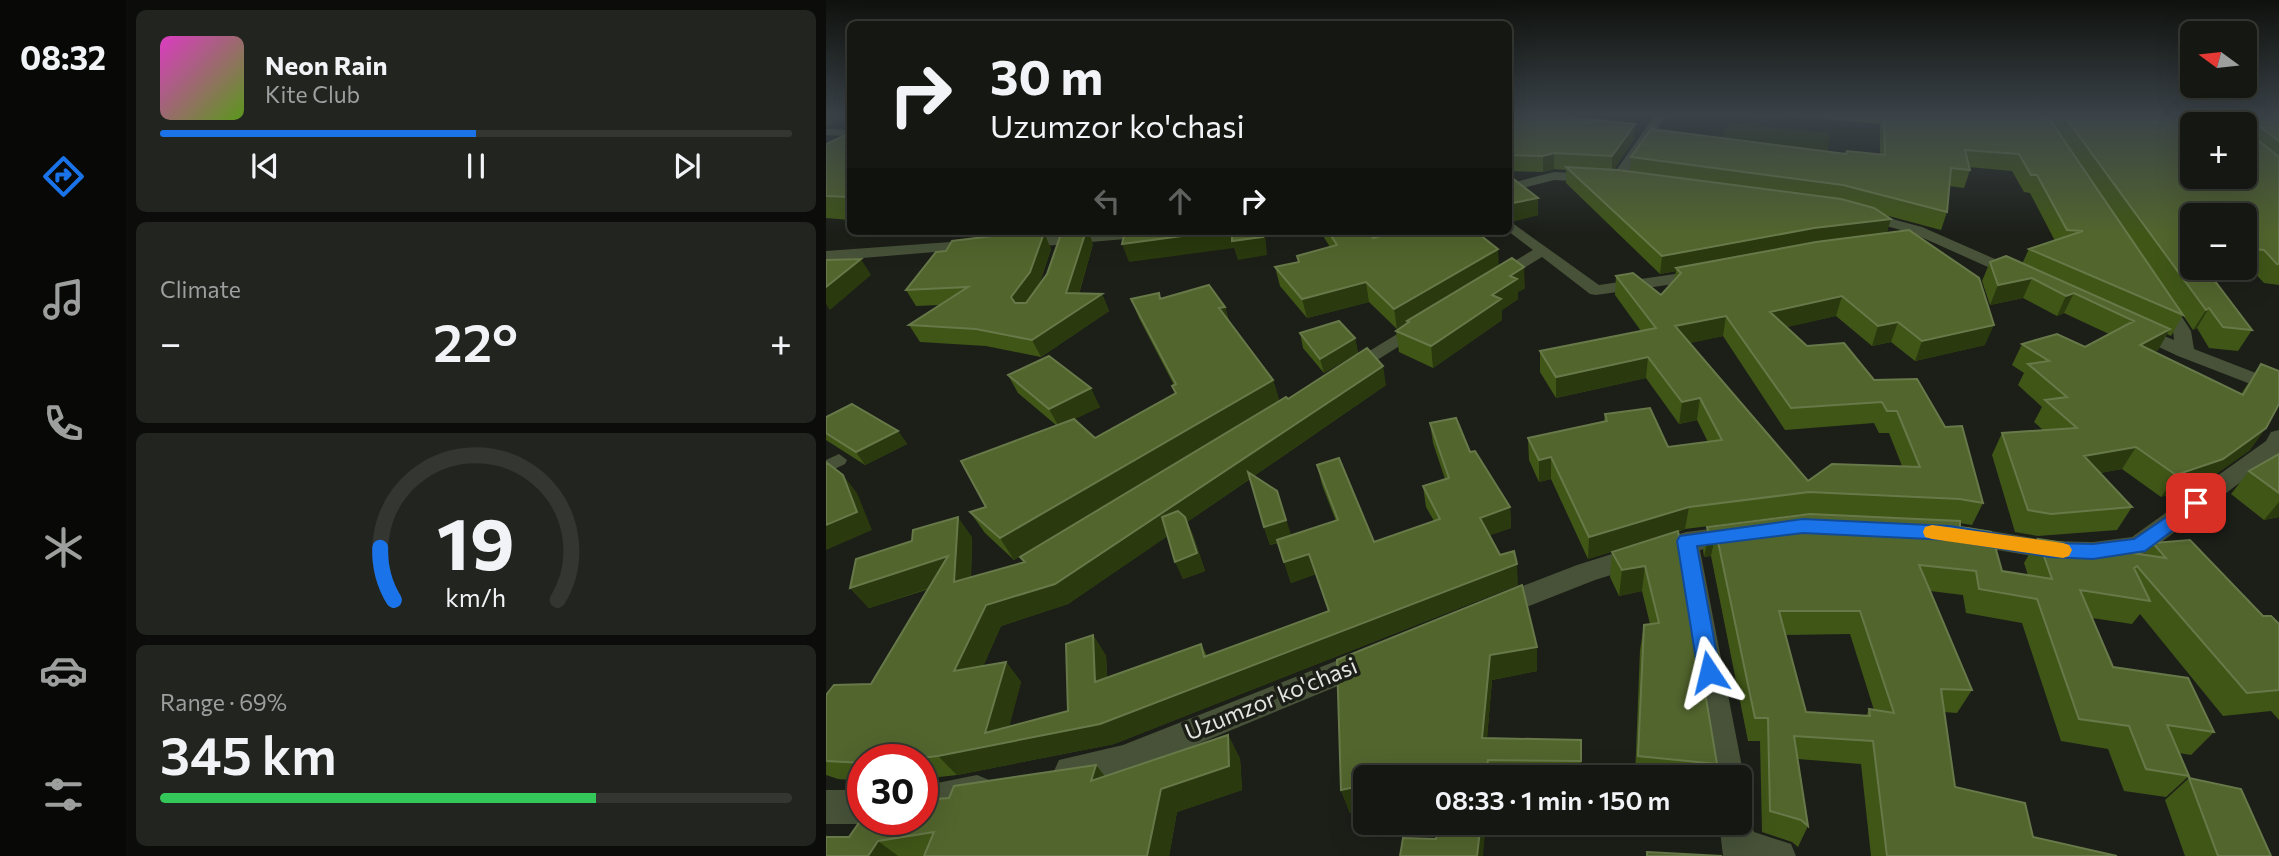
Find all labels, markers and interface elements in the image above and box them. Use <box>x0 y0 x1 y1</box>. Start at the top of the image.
north arrow <box>2180 21 2258 98</box>
map controls <box>2180 21 2257 280</box>
text: 08:32 <box>20 37 106 77</box>
text: 30 m <box>990 45 1103 105</box>
text: Neon Rain <box>265 49 388 80</box>
icon: right <box>875 49 966 140</box>
text: Kite Club <box>265 80 360 108</box>
text: Uzumzor ko'chasi <box>990 105 1245 145</box>
button: + <box>2180 112 2257 189</box>
icon: previous <box>246 147 284 185</box>
icon: pause <box>457 147 495 185</box>
icon: next <box>668 147 706 185</box>
icon: directions <box>39 152 88 201</box>
icon: left <box>1088 182 1126 220</box>
icon: ahead <box>1161 182 1199 220</box>
icon: right <box>1234 182 1272 220</box>
button: − <box>2180 203 2257 280</box>
icon: music <box>39 275 88 324</box>
text: Climate <box>160 275 241 303</box>
text: 22° <box>433 309 518 373</box>
text: − <box>160 318 182 365</box>
text: + <box>770 318 792 365</box>
icon: phone <box>39 399 88 448</box>
pin <box>2166 473 2226 533</box>
icon: arrive <box>2177 484 2215 522</box>
text: 19 <box>437 496 515 585</box>
icon: climate <box>39 523 88 572</box>
text: km/h <box>446 582 506 612</box>
position arrow <box>1672 635 1746 709</box>
icon: car <box>39 646 88 695</box>
street label: Uzumzor ko'chasi <box>1180 651 1361 745</box>
text: Range · 69% <box>160 688 287 716</box>
text: 345 km <box>160 722 337 786</box>
speed limit sign: 30 <box>847 744 938 835</box>
icon: filters <box>39 770 88 819</box>
text: 08:33 · 1 min · 150 m <box>1435 784 1670 815</box>

